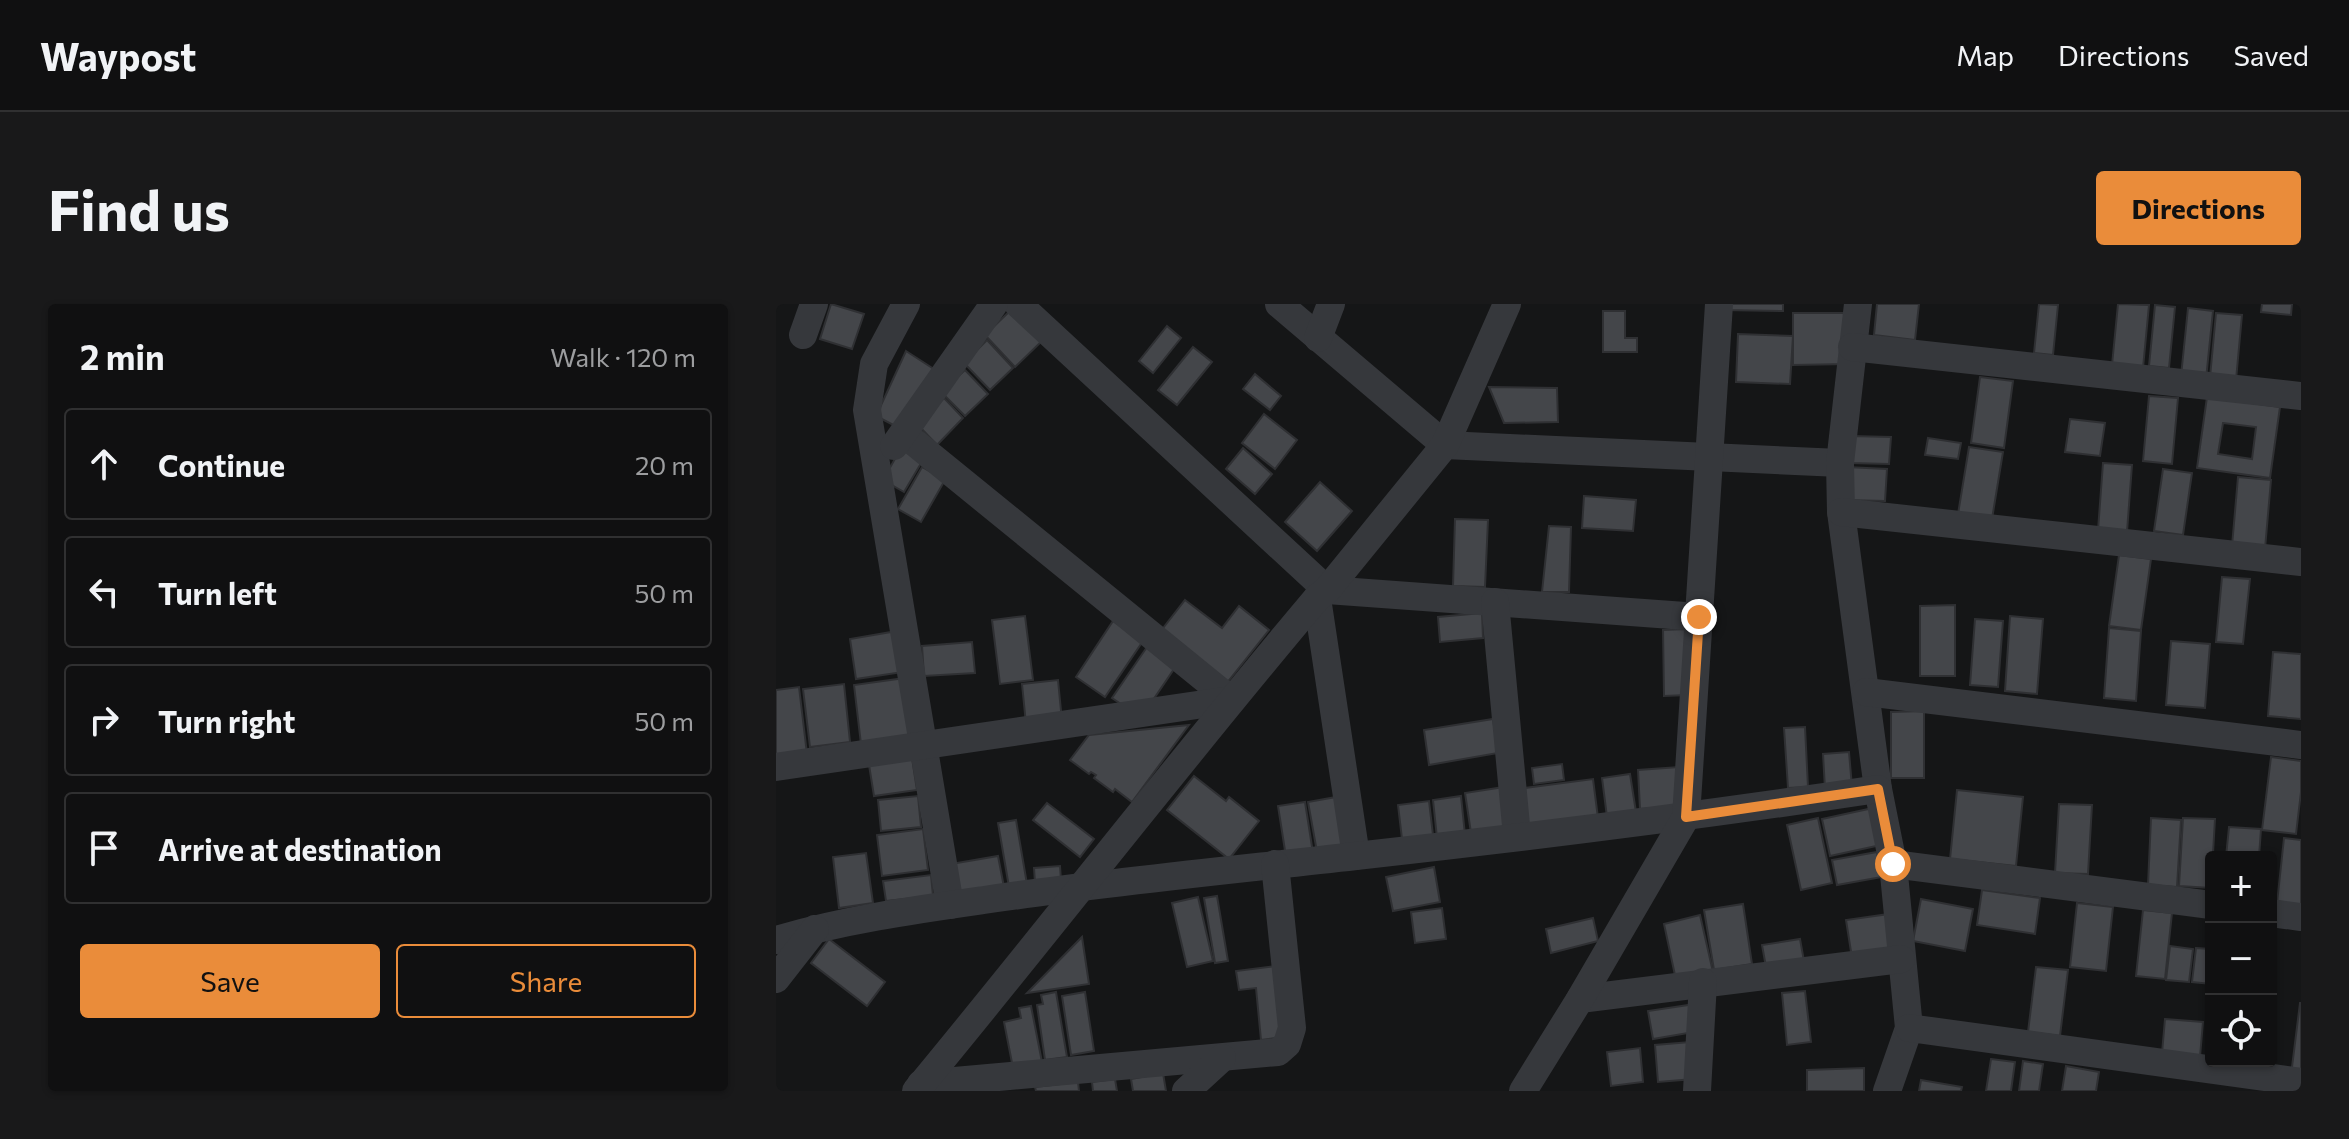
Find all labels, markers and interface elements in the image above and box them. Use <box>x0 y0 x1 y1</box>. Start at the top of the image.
text: Waypost <box>40 32 196 79</box>
text: Map <box>1956 38 2014 72</box>
text: Directions <box>2058 38 2189 72</box>
text: Saved <box>2233 38 2309 72</box>
button: Directions <box>2096 171 2301 245</box>
text: Find us <box>48 174 230 243</box>
text: 2 min <box>80 335 165 377</box>
text: Walk · 120 m <box>550 341 696 372</box>
icon: ahead <box>82 442 126 486</box>
text: Continue <box>158 446 285 483</box>
text: 20 m <box>635 449 694 480</box>
icon: left <box>82 570 126 614</box>
text: Turn left <box>158 574 277 611</box>
text: 50 m <box>634 577 694 608</box>
route end <box>1681 599 1717 635</box>
icon: right <box>82 698 126 742</box>
text: Turn right <box>158 702 295 739</box>
text: 50 m <box>634 705 694 736</box>
icon: arrive <box>82 826 126 870</box>
text: Arrive at destination <box>158 830 442 867</box>
route start <box>1875 846 1911 882</box>
map controls <box>2205 851 2277 1067</box>
button: + <box>2205 851 2277 923</box>
button: − <box>2205 923 2277 995</box>
button: Save <box>80 944 380 1018</box>
button: Share <box>396 944 696 1018</box>
button: locate <box>2205 995 2277 1067</box>

